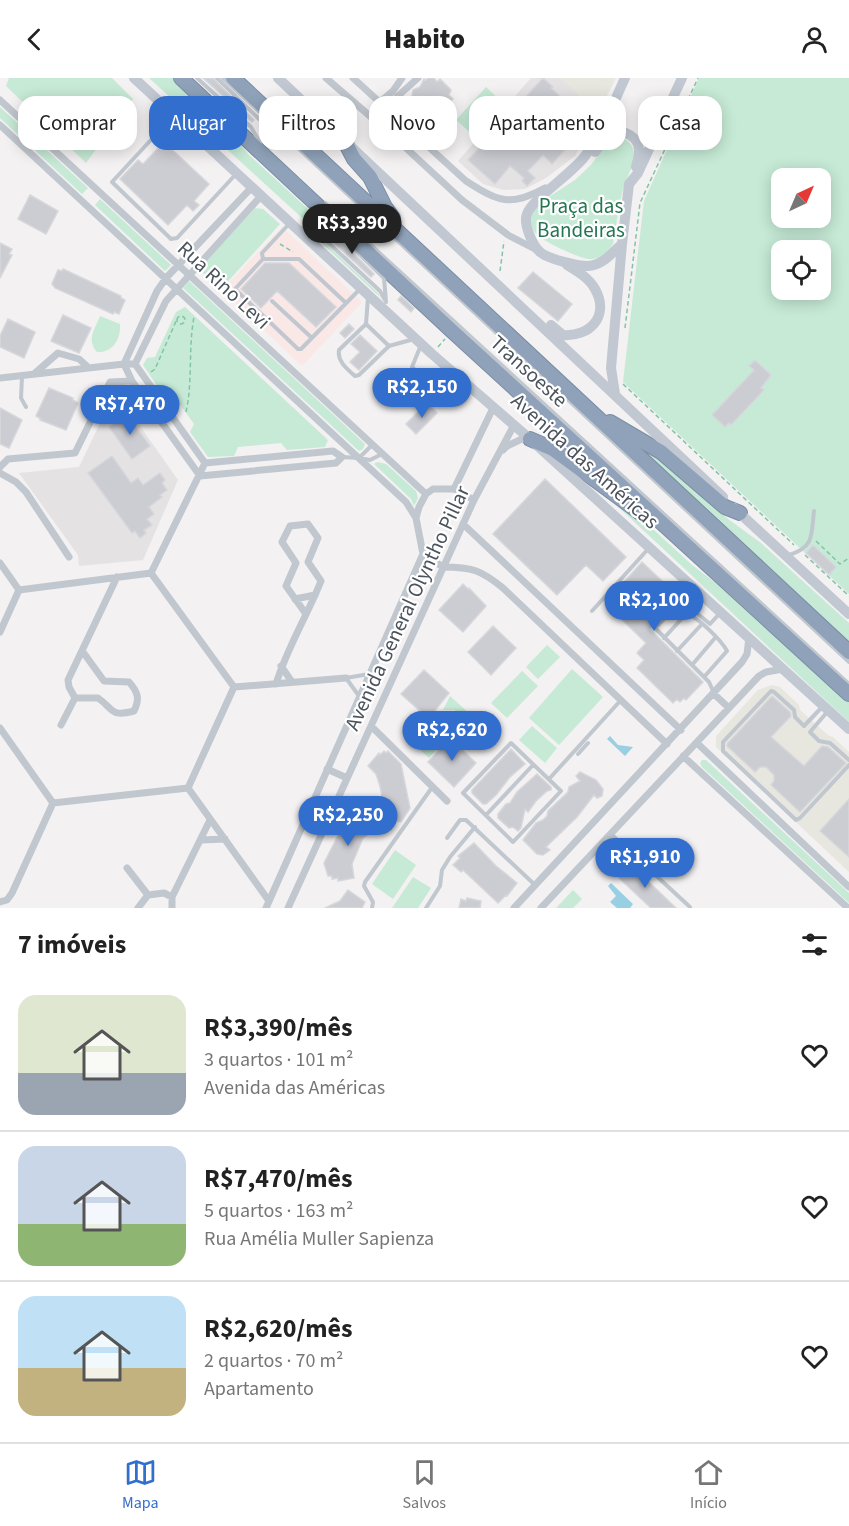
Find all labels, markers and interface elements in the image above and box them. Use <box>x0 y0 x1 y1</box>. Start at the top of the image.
text: Habito <box>384 20 465 59</box>
icon: back <box>18 23 51 56</box>
icon: person <box>798 23 831 56</box>
chip: Comprar <box>18 96 137 150</box>
chip: Alugar <box>149 96 247 150</box>
chip: Filtros <box>259 96 357 150</box>
chip: Novo <box>369 96 457 150</box>
chip: Apartamento <box>469 96 626 150</box>
chip: Casa <box>638 96 722 150</box>
north arrow <box>771 168 831 228</box>
map controls <box>771 168 831 300</box>
park label: Praça das Bandeiras <box>537 191 625 245</box>
pin: R$3,390 <box>297 204 407 255</box>
text: R$3,390 <box>316 209 388 237</box>
street label: Rua Rino Levi <box>171 234 277 336</box>
button: locate <box>771 240 831 300</box>
street label: Transoeste <box>484 328 574 414</box>
pin: R$2,150 <box>367 368 477 419</box>
text: R$2,150 <box>386 373 458 401</box>
pin: R$7,470 <box>75 385 185 436</box>
street label: Avenida das Américas <box>504 386 666 536</box>
text: R$7,470 <box>94 390 166 418</box>
street label: Avenida General Olyntho Pillar <box>337 480 477 735</box>
pin: R$2,100 <box>599 581 709 632</box>
text: R$2,100 <box>618 586 690 614</box>
pin: R$2,620 <box>397 711 507 762</box>
text: R$2,620 <box>416 716 488 744</box>
pin: R$2,250 <box>293 796 403 847</box>
text: R$2,250 <box>312 801 384 829</box>
pin: R$1,910 <box>590 838 700 889</box>
text: R$1,910 <box>609 843 681 871</box>
text: 7 imóveis <box>18 926 126 963</box>
icon: filters <box>798 928 831 961</box>
text: R$3,390/mês <box>204 1009 352 1046</box>
icon: home <box>66 1019 138 1091</box>
icon: heart <box>798 1039 831 1072</box>
text: 3 quartos · 101 m² <box>204 1046 353 1074</box>
text: Avenida das Américas <box>204 1074 385 1102</box>
text: R$7,470/mês <box>204 1160 352 1197</box>
icon: home <box>66 1170 138 1242</box>
icon: heart <box>798 1190 831 1223</box>
text: 5 quartos · 163 m² <box>204 1197 353 1225</box>
text: Rua Amélia Muller Sapienza <box>204 1225 434 1253</box>
text: R$2,620/mês <box>204 1310 352 1347</box>
icon: home <box>66 1320 138 1392</box>
icon: heart <box>798 1340 831 1373</box>
text: 2 quartos · 70 m² <box>204 1347 343 1375</box>
text: Apartamento <box>204 1375 314 1403</box>
tab: Mapa <box>122 1456 158 1514</box>
tab: Salvos <box>403 1456 446 1514</box>
tab: Início <box>690 1456 727 1514</box>

